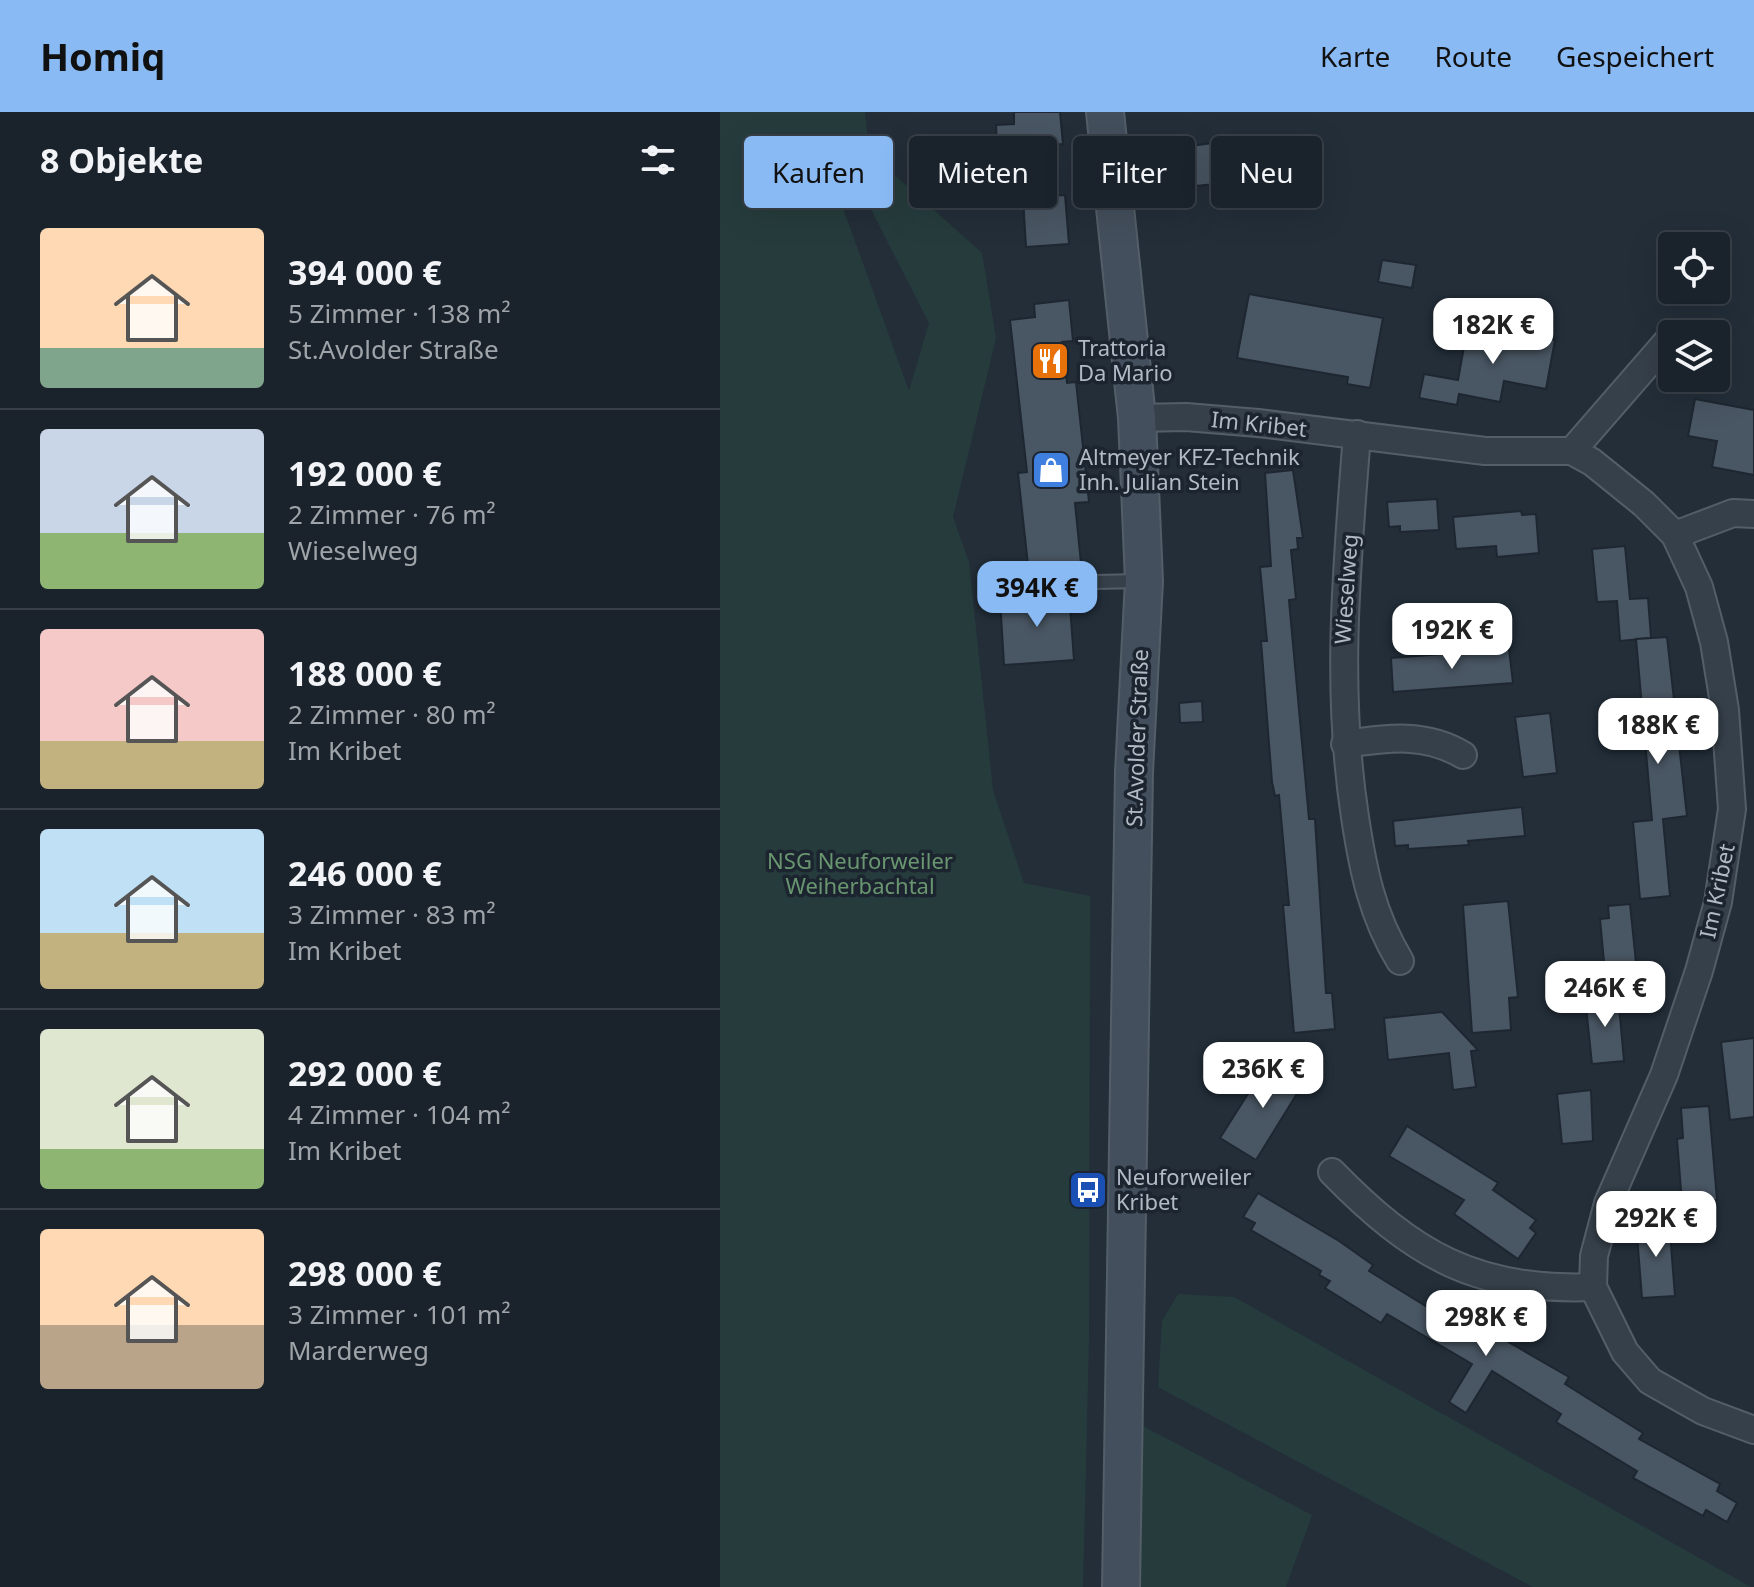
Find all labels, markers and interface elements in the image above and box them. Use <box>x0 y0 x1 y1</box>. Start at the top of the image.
text: Homiq <box>40 30 165 82</box>
text: Karte <box>1320 37 1390 75</box>
text: Route <box>1434 37 1512 75</box>
text: Gespeichert <box>1556 37 1714 75</box>
chip: Kaufen <box>744 136 893 208</box>
chip: Mieten <box>909 136 1057 208</box>
chip: Filter <box>1073 136 1195 208</box>
chip: Neu <box>1211 136 1322 208</box>
text: 8 Objekte <box>40 137 203 183</box>
icon: filters <box>636 138 680 182</box>
map controls <box>1658 232 1730 392</box>
button: locate <box>1658 232 1730 304</box>
text: 394 000 € <box>288 249 442 295</box>
icon: home <box>104 260 200 356</box>
text: 5 Zimmer · 138 m² <box>288 295 511 331</box>
pin: 182K € <box>1428 298 1558 366</box>
text: 182K € <box>1451 306 1535 342</box>
button: layers <box>1658 320 1730 392</box>
text: St.Avolder Straße <box>288 331 499 367</box>
place label: Trattoria Da Mario <box>1078 332 1173 387</box>
restaurant icon: Trattoria Da Mario <box>1029 340 1071 382</box>
street label: Im Kribet <box>1210 403 1308 443</box>
place label: Altmeyer KFZ-Technik Inh. Julian Stein <box>1079 441 1300 496</box>
shop icon: Altmeyer KFZ-Technik Inh. Julian Stein <box>1030 449 1072 491</box>
text: 192 000 € <box>288 450 442 496</box>
icon: home <box>104 461 200 557</box>
text: 2 Zimmer · 76 m² <box>288 496 496 532</box>
text: Wieselweg <box>288 532 418 568</box>
street label: Wieselweg <box>1326 533 1364 645</box>
pin: 394K € <box>972 561 1102 629</box>
text: 394K € <box>995 569 1079 605</box>
pin: 192K € <box>1387 603 1517 671</box>
text: 192K € <box>1410 611 1494 647</box>
street label: St.Avolder Straße <box>1118 648 1154 828</box>
text: 188 000 € <box>288 650 442 696</box>
icon: home <box>104 661 200 757</box>
text: 2 Zimmer · 80 m² <box>288 696 496 732</box>
pin: 188K € <box>1593 698 1723 766</box>
text: 188K € <box>1616 706 1700 742</box>
text: Im Kribet <box>288 732 401 768</box>
street label: Im Kribet <box>1691 841 1741 941</box>
park label: NSG Neuforweiler Weiherbachtal <box>767 845 953 900</box>
text: 246 000 € <box>288 850 442 896</box>
icon: home <box>104 861 200 957</box>
text: 3 Zimmer · 83 m² <box>288 896 496 932</box>
text: Im Kribet <box>288 932 401 968</box>
pin: 246K € <box>1540 961 1670 1029</box>
text: 246K € <box>1563 969 1647 1005</box>
pin: 236K € <box>1198 1042 1328 1110</box>
text: 292 000 € <box>288 1050 442 1096</box>
text: 236K € <box>1221 1050 1305 1086</box>
icon: home <box>104 1061 200 1157</box>
text: 4 Zimmer · 104 m² <box>288 1096 511 1132</box>
text: Im Kribet <box>288 1132 401 1168</box>
place label: Neuforweiler Kribet <box>1116 1161 1251 1216</box>
bus stop icon: Neuforweiler Kribet <box>1067 1169 1109 1211</box>
pin: 292K € <box>1591 1191 1721 1259</box>
text: 292K € <box>1614 1199 1698 1235</box>
text: 298 000 € <box>288 1250 442 1296</box>
icon: home <box>104 1261 200 1357</box>
pin: 298K € <box>1421 1290 1551 1358</box>
text: 3 Zimmer · 101 m² <box>288 1296 511 1332</box>
text: 298K € <box>1444 1298 1528 1334</box>
text: Marderweg <box>288 1332 429 1368</box>

